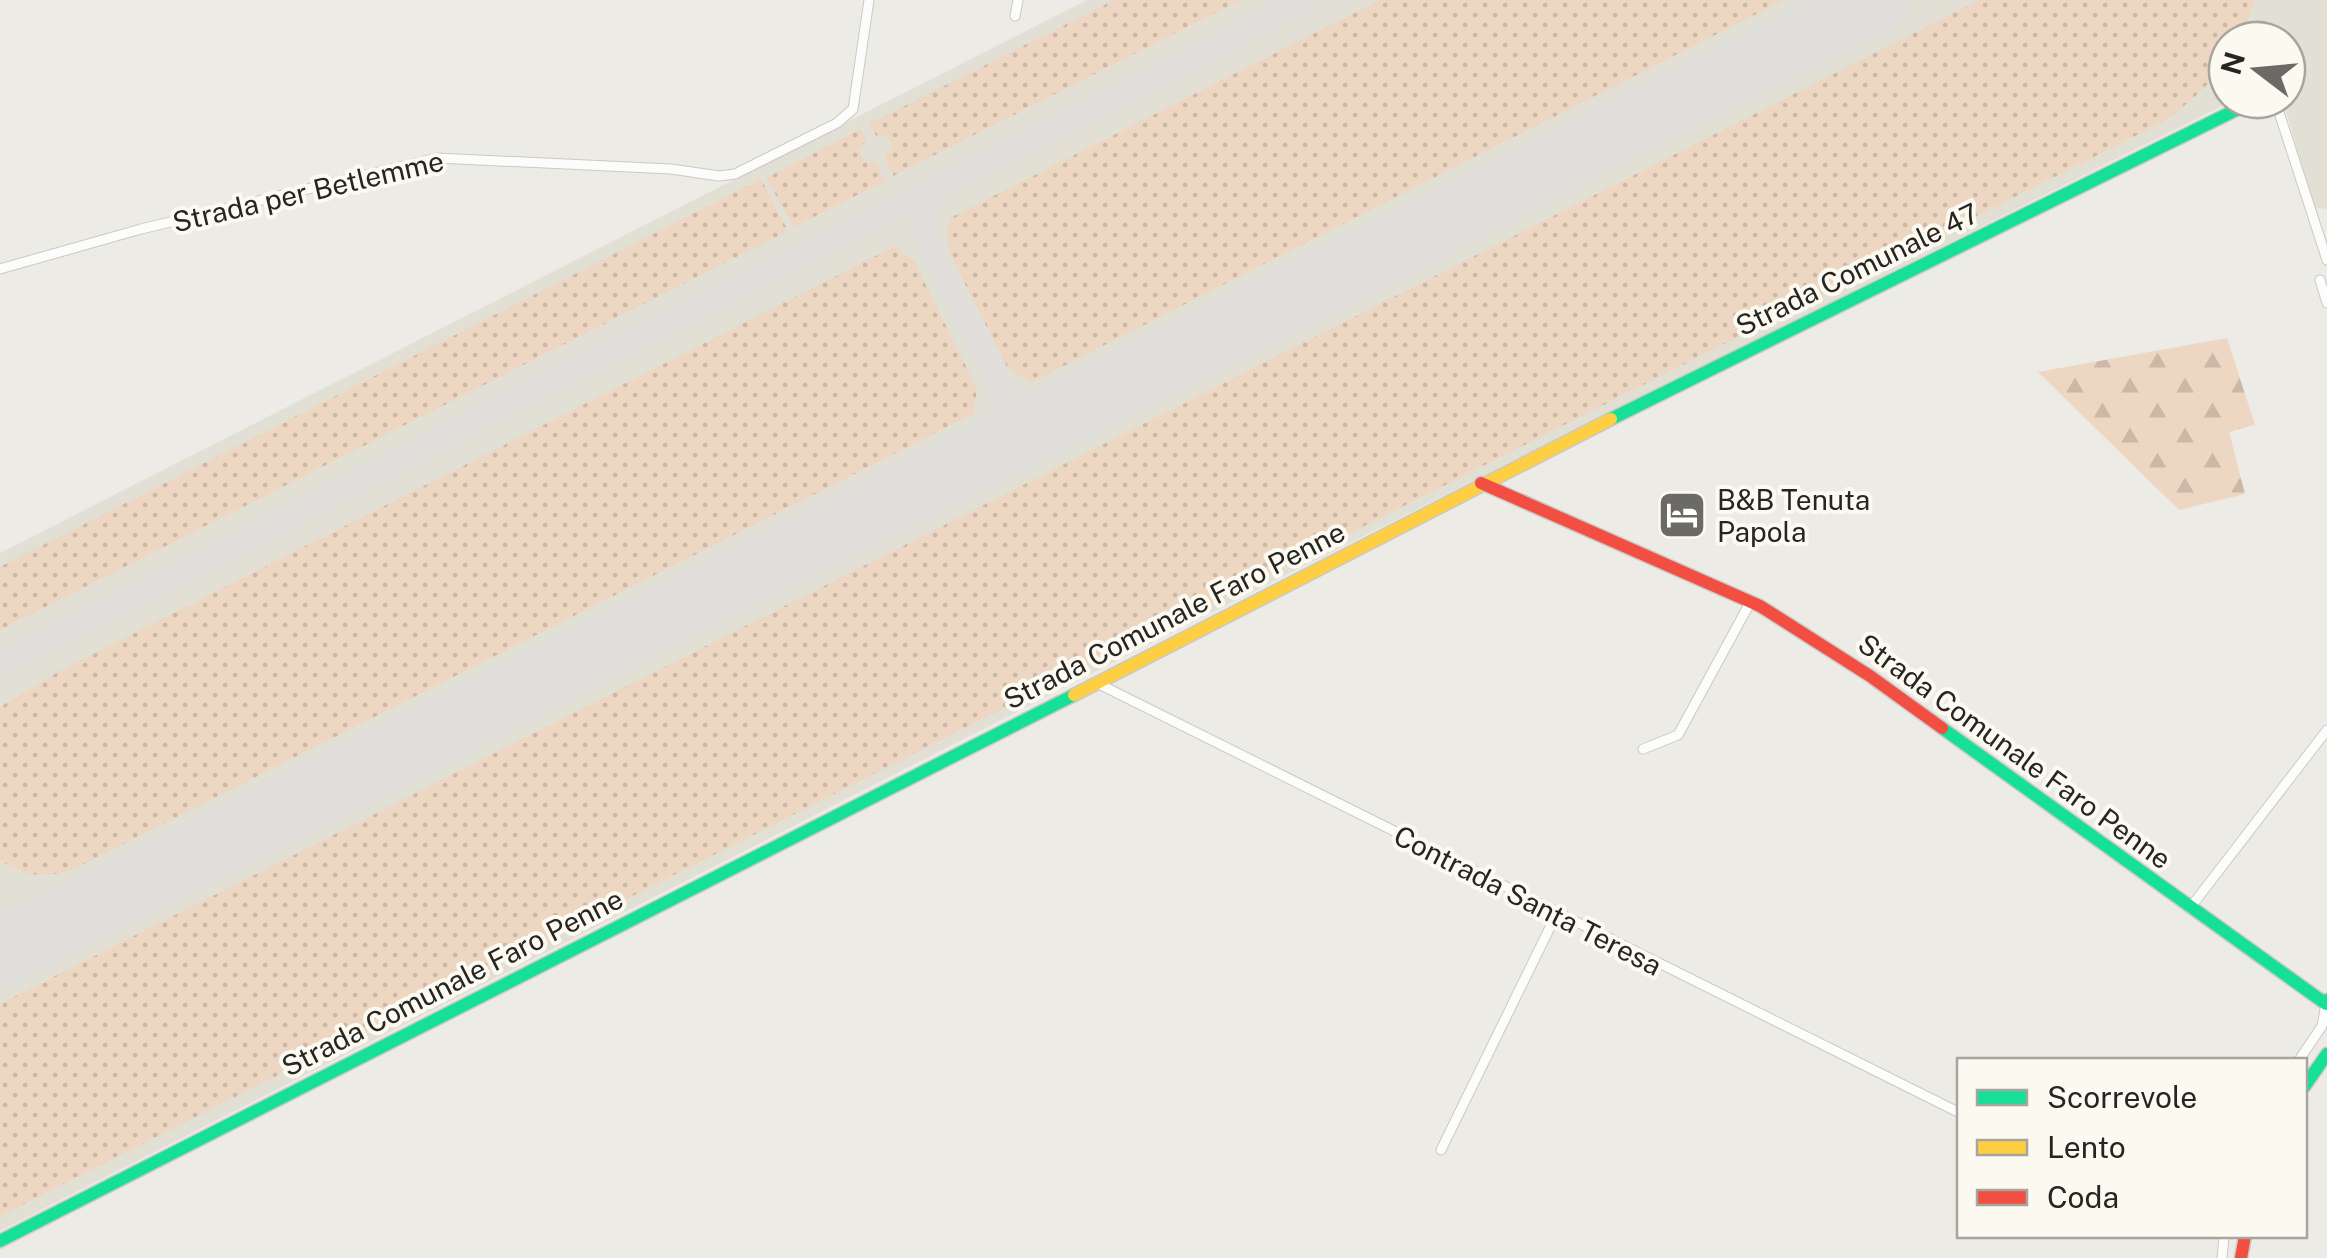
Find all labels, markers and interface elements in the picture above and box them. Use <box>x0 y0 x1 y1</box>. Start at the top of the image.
north arrow <box>2207 20 2307 120</box>
text: N <box>2214 48 2251 78</box>
street label: Strada per Betlemme <box>169 144 447 238</box>
street label: Strada Comunale 47 <box>1730 196 1984 342</box>
place label: B&B Tenuta Papola <box>1717 483 1870 548</box>
hotel icon: B&B Tenuta Papola <box>1656 489 1708 541</box>
street label: Strada Comunale Faro Penne <box>998 514 1350 716</box>
street label: Strada Comunale Faro Penne <box>1852 626 2178 876</box>
street label: Contrada Santa Teresa <box>1389 818 1667 982</box>
street label: Strada Comunale Faro Penne <box>276 881 628 1083</box>
legend <box>1957 1058 2307 1238</box>
text: Scorrevole <box>2047 1079 2197 1115</box>
text: Lento <box>2047 1129 2126 1165</box>
text: Coda <box>2047 1179 2119 1215</box>

